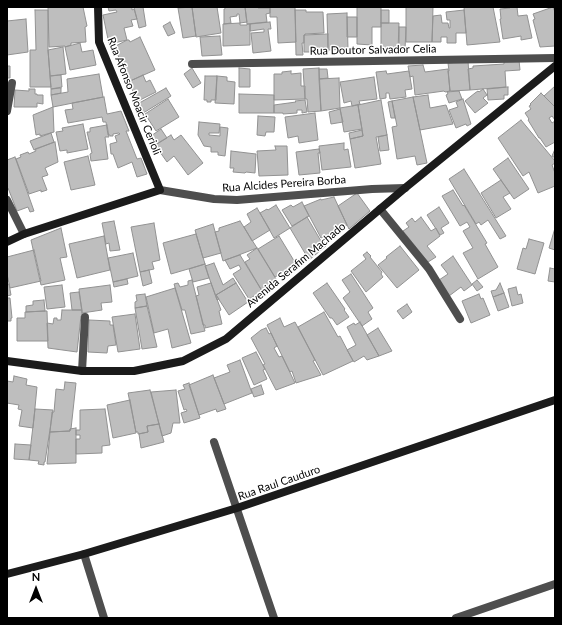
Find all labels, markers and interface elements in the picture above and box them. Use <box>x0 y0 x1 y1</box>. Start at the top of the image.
street label: Rua Afonso Moacir Cerioli <box>104 35 164 157</box>
street label: Rua Doutor Salvador Celia <box>310 42 436 58</box>
street label: Rua Alcides Pereira Borba <box>222 173 346 195</box>
street label: Avenida Serafim Machado <box>244 220 348 310</box>
street label: Rua Raul Cauduro <box>236 463 322 503</box>
north arrow <box>16 569 56 609</box>
text: N <box>32 570 40 583</box>

